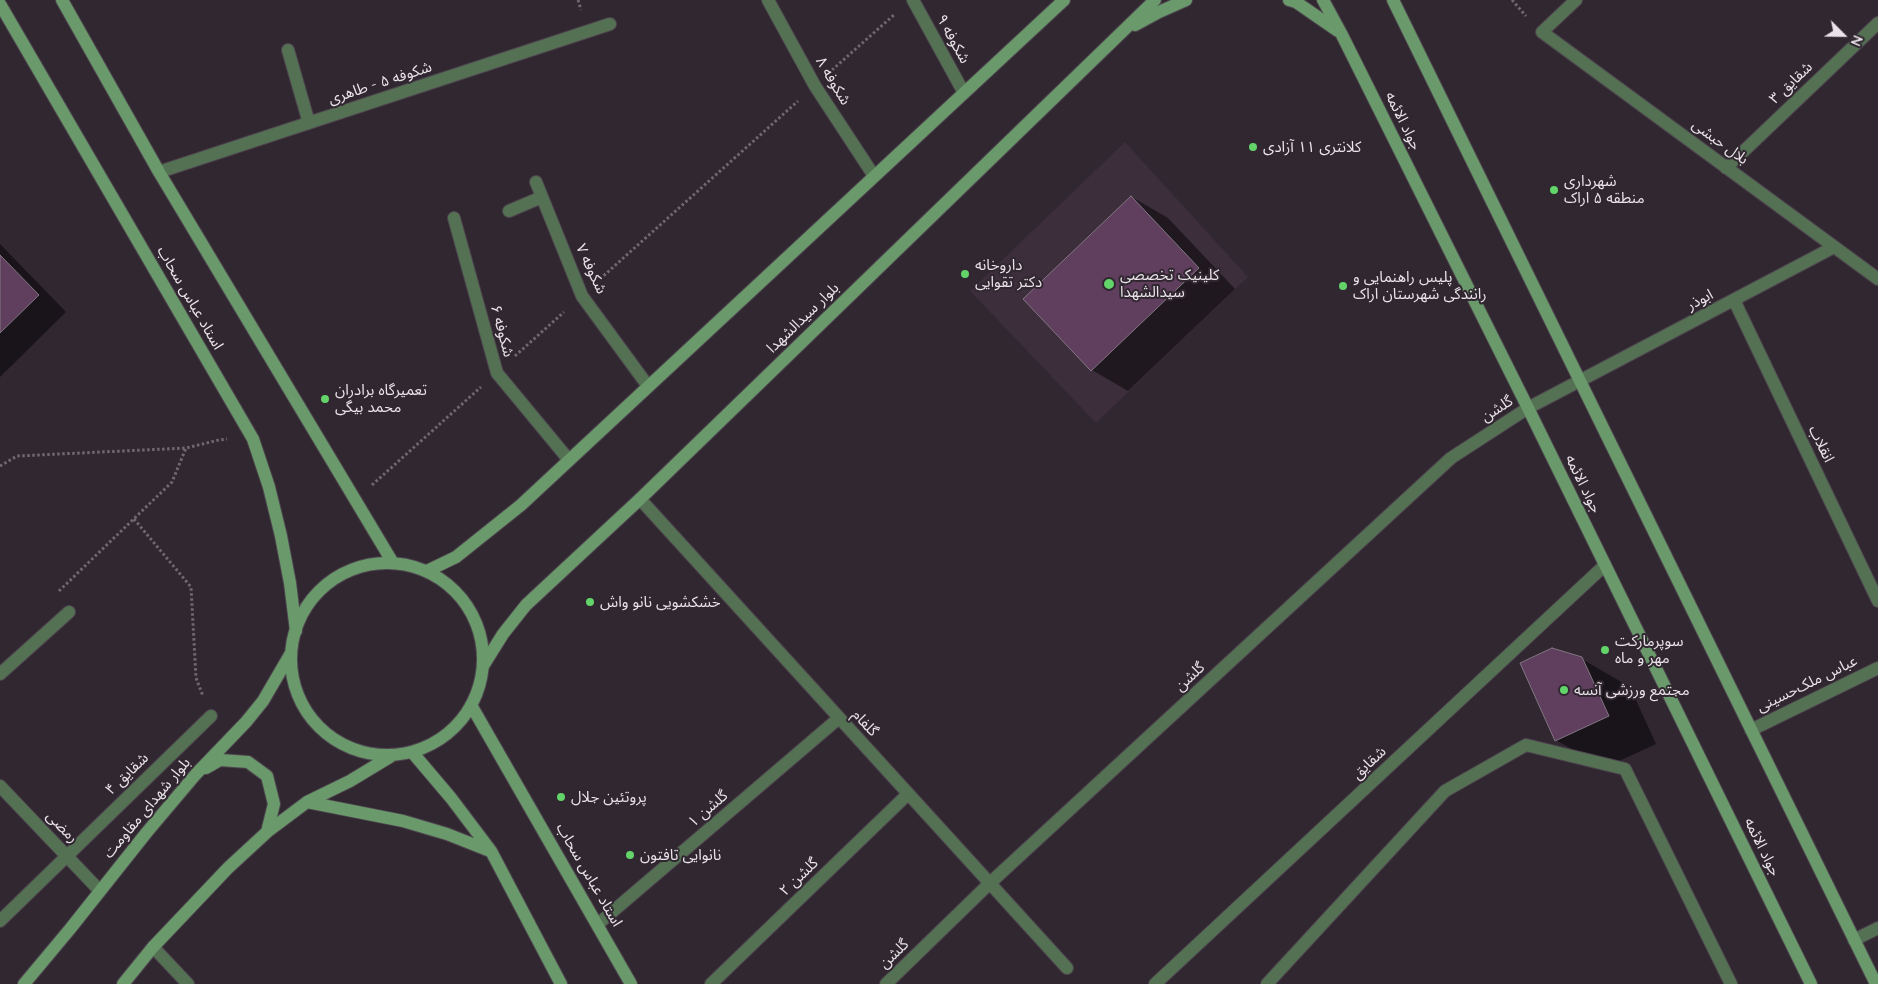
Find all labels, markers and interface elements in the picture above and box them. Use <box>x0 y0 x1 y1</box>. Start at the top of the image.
north arrow <box>1818 10 1868 60</box>
street label: شکوفه ۹ <box>932 11 974 67</box>
text: N <box>1847 33 1867 49</box>
street label: شکوفه ۸ <box>812 54 854 108</box>
street label: شکوفه ۵ - طاهری <box>326 58 434 108</box>
street label: شقایق ۳ <box>1766 58 1816 108</box>
street label: جواد الائمه <box>1381 89 1425 153</box>
street label: بلال حبشی <box>1688 116 1752 168</box>
place label: کلانتری ۱۱ آزادی <box>1263 138 1361 156</box>
marker: کلانتری ۱۱ آزادی <box>1247 141 1259 153</box>
place label: شهرداری منطقه ۵ اراک <box>1564 172 1645 207</box>
marker: شهرداری منطقه ۵ اراک <box>1548 184 1560 196</box>
street label: شکوفه ۷ <box>572 241 610 297</box>
street label: استاد عباس سحاب <box>153 243 227 353</box>
place label: داروخانه دکتر تقوایی <box>975 256 1042 291</box>
place label: کلینیک تخصصی سیدالشهدا <box>1120 266 1219 301</box>
marker: داروخانه دکتر تقوایی <box>959 268 971 280</box>
place label: پلیس راهنمایی و رانندگی شهرستان اراک <box>1353 268 1487 303</box>
marker: کلینیک تخصصی سیدالشهدا <box>1102 277 1116 291</box>
street label: بلوار سیدالشهدا <box>763 279 843 357</box>
marker: پلیس راهنمایی و رانندگی شهرستان اراک <box>1337 280 1349 292</box>
street label: ابوذر <box>1684 286 1716 314</box>
street label: شکوفه ۶ <box>486 303 518 359</box>
place label: تعمیرگاه برادران محمد بیگی <box>335 381 427 416</box>
street label: گلشن <box>1478 392 1516 426</box>
marker: تعمیرگاه برادران محمد بیگی <box>319 393 331 405</box>
street label: انقلاب <box>1804 423 1838 465</box>
street label: جواد الائمه <box>1561 452 1605 516</box>
place label: خشکشویی نانو واش <box>600 593 721 611</box>
marker: خشکشویی نانو واش <box>584 596 596 608</box>
place label: سوپرمارکت مهر و ماه <box>1615 632 1683 667</box>
marker: سوپرمارکت مهر و ماه <box>1599 644 1611 656</box>
street label: عباس ملک‌حسینی <box>1754 652 1860 716</box>
street label: گلشن <box>1171 659 1209 695</box>
place label: مجتمع ورزشی آنسه <box>1574 681 1690 699</box>
marker: مجتمع ورزشی آنسه <box>1558 684 1570 696</box>
street label: گلفام <box>848 706 882 740</box>
street label: شقایق <box>1348 743 1390 783</box>
street label: شقایق ۴ <box>102 749 152 799</box>
street label: بلوار شهدای مقاومت <box>100 754 194 862</box>
street label: گلشن ۱ <box>684 787 732 831</box>
place label: پروتئین جلال <box>571 788 647 806</box>
marker: پروتئین جلال <box>555 791 567 803</box>
street label: رمضی <box>42 807 82 847</box>
street label: جواد الائمه <box>1740 815 1784 879</box>
street label: استاد عباس سحاب <box>552 820 626 930</box>
place label: نانوایی تافتون <box>640 846 721 864</box>
marker: نانوایی تافتون <box>624 849 636 861</box>
street label: گلشن ۲ <box>776 854 822 900</box>
street label: گلشن <box>875 936 913 972</box>

